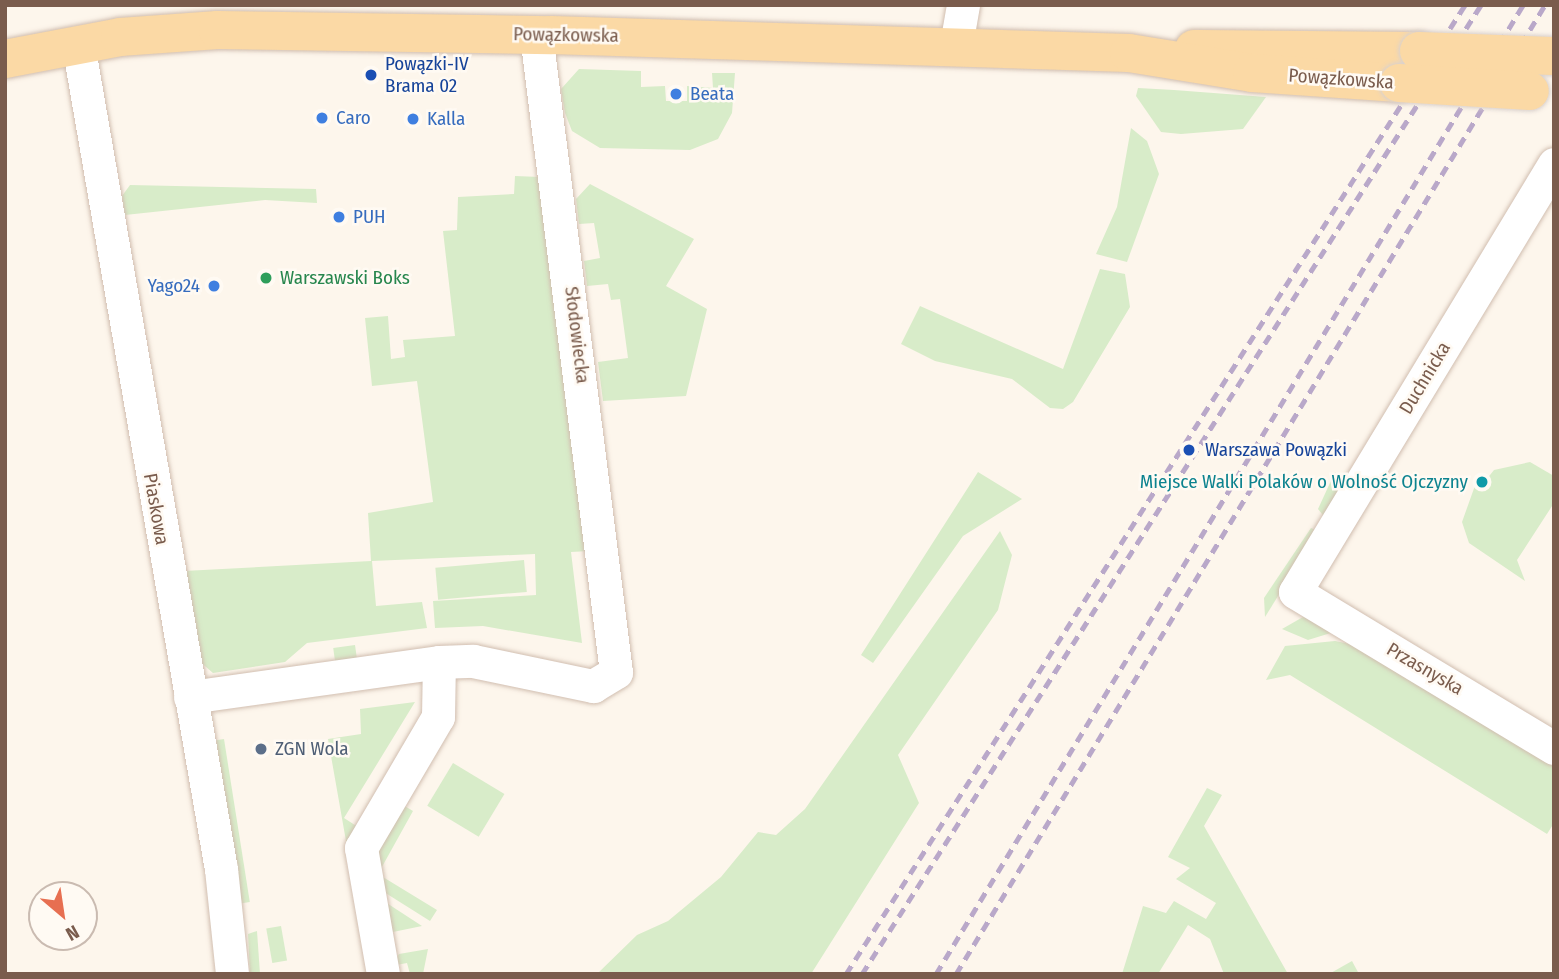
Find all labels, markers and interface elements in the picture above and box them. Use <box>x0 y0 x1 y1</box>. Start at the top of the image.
street label: Powązkowska <box>513 23 619 47</box>
place label: Powązki-IV Brama 02 <box>385 53 469 97</box>
street label: Powązkowska <box>1288 64 1394 94</box>
marker: Powązki-IV Brama 02 <box>363 67 379 83</box>
place label: Beata <box>690 83 734 105</box>
marker: Beata <box>668 86 684 102</box>
place label: Caro <box>336 107 371 129</box>
place label: Kalla <box>427 108 465 130</box>
marker: Caro <box>314 110 330 126</box>
marker: Kalla <box>405 111 421 127</box>
place label: PUH <box>353 206 386 228</box>
marker: PUH <box>331 209 347 225</box>
place label: Warszawski Boks <box>280 267 410 289</box>
marker: Warszawski Boks <box>258 270 274 286</box>
place label: Yago24 <box>147 275 200 297</box>
marker: Yago24 <box>206 278 222 294</box>
street label: Słodowiecka <box>560 285 594 385</box>
street label: Duchnicka <box>1395 338 1455 418</box>
place label: Warszawa Powązki <box>1205 439 1347 461</box>
marker: Warszawa Powązki <box>1179 440 1199 460</box>
street label: Piaskowa <box>139 471 173 547</box>
place label: Miejsce Walki Polaków o Wolność Ojczyzny <box>1140 471 1468 493</box>
marker: Miejsce Walki Polaków o Wolność Ojczyzny <box>1474 474 1490 490</box>
street label: Przasnyska <box>1383 638 1467 700</box>
place label: ZGN Wola <box>275 738 349 760</box>
marker: ZGN Wola <box>253 741 269 757</box>
north arrow <box>28 881 98 951</box>
text: N <box>62 920 83 946</box>

